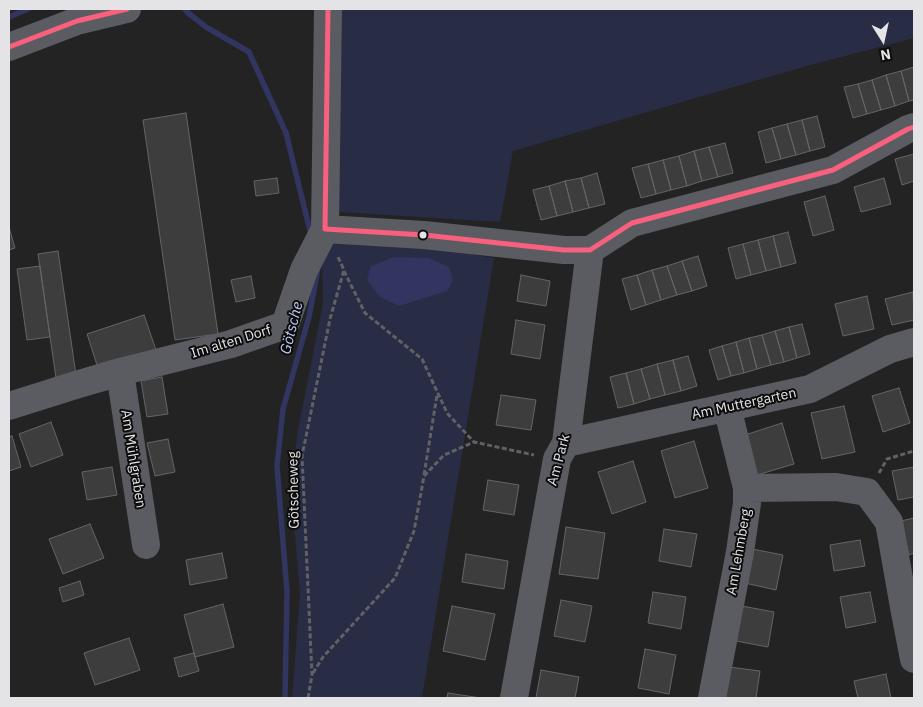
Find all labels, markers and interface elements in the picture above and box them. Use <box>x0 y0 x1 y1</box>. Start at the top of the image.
north arrow <box>858 15 908 65</box>
text: N <box>879 45 892 65</box>
unlabelled marker <box>418 230 428 240</box>
water label: Götsche <box>277 300 307 356</box>
street label: Im alten Dorf <box>189 322 273 362</box>
street label: Am Muttergarten <box>690 385 798 423</box>
street label: Am Mühlgraben <box>117 409 149 509</box>
street label: Am Park <box>544 432 574 488</box>
street label: Götscheweg <box>285 451 303 529</box>
street label: Am Lehmberg <box>723 508 755 596</box>

